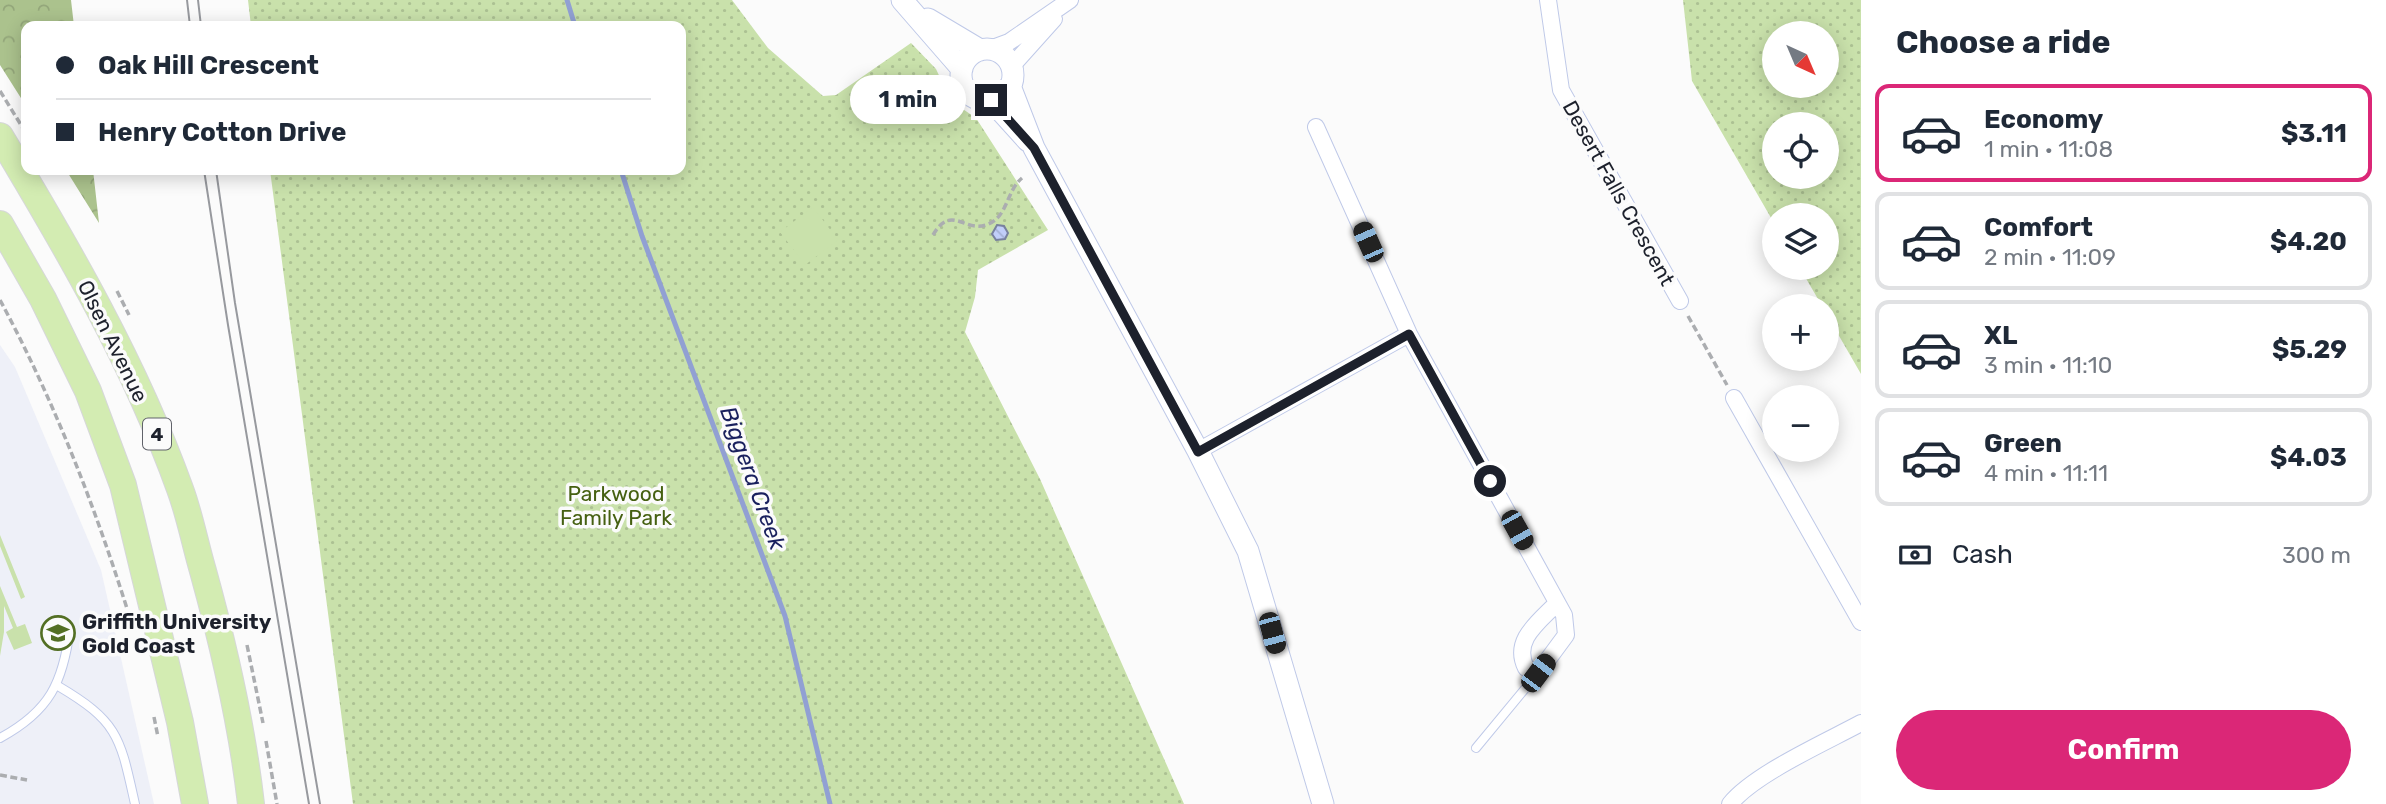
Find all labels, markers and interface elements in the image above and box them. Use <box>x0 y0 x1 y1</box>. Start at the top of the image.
north arrow <box>1762 21 1839 98</box>
map controls <box>1762 21 1839 462</box>
text: Choose a ride <box>1896 23 2110 61</box>
text: Oak Hill Crescent <box>98 50 319 81</box>
callout: 1 min <box>851 76 967 124</box>
route end <box>975 84 1007 116</box>
text: 1 min <box>879 85 937 113</box>
street label: Desert Falls Crescent <box>1558 96 1680 290</box>
icon: car <box>1900 102 1963 165</box>
text: Economy <box>1984 104 2103 135</box>
button: locate <box>1762 112 1839 189</box>
text: Henry Cotton Drive <box>98 117 347 148</box>
text: $3.11 <box>2281 118 2347 149</box>
text: 1 min · 11:08 <box>1984 135 2113 163</box>
button: layers <box>1762 203 1839 280</box>
icon: car <box>1900 210 1963 273</box>
text: Comfort <box>1984 212 2093 243</box>
car <box>1350 219 1387 265</box>
text: $4.20 <box>2270 226 2347 257</box>
text: 2 min · 11:09 <box>1984 243 2116 271</box>
street label: Olsen Avenue <box>73 276 153 406</box>
button: + <box>1762 294 1839 371</box>
icon: car <box>1900 318 1963 381</box>
text: XL <box>1984 320 2017 351</box>
text: $5.29 <box>2272 334 2347 365</box>
text: 3 min · 11:10 <box>1984 351 2112 379</box>
button: − <box>1762 385 1839 462</box>
water label: Biggera Creek <box>714 402 792 555</box>
road number: 4 <box>143 418 171 449</box>
icon: car <box>1900 426 1963 489</box>
text: Green <box>1984 428 2062 459</box>
text: $4.03 <box>2270 442 2347 473</box>
text: 4 min · 11:11 <box>1984 459 2108 487</box>
route start <box>1474 465 1506 497</box>
park label: Parkwood Family Park <box>560 481 672 530</box>
car <box>1498 507 1537 553</box>
icon: cash <box>1896 536 1934 574</box>
text: Cash <box>1952 539 2013 570</box>
text: 300 m <box>2282 541 2351 569</box>
place label: Griffith University Gold Coast <box>82 609 272 658</box>
car <box>1257 610 1288 656</box>
school or university icon: Griffith University Gold Coast <box>39 614 77 652</box>
car <box>1517 650 1560 696</box>
button: Confirm <box>1896 710 2351 790</box>

